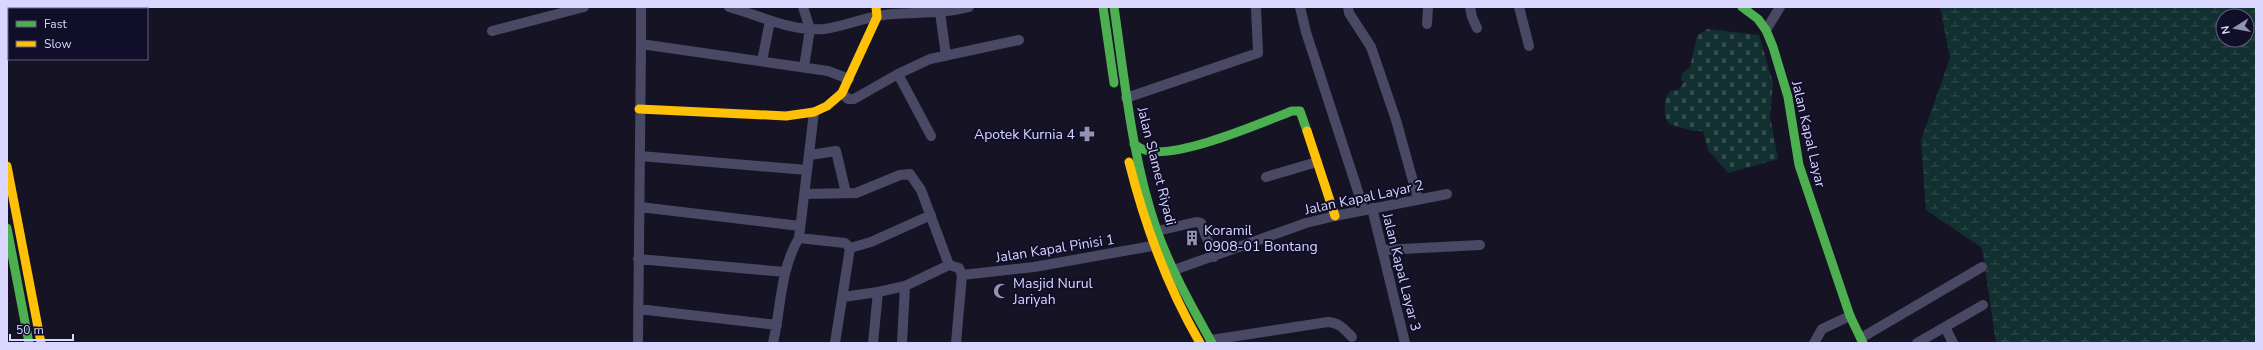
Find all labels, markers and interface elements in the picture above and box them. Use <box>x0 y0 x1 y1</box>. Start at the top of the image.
legend <box>8 8 148 60</box>
north arrow <box>2215 8 2255 48</box>
text: Fast <box>44 16 67 32</box>
text: N <box>2218 24 2234 35</box>
text: Slow <box>44 36 72 52</box>
street label: Jalan Kapal Layar <box>1787 78 1830 189</box>
street label: Jalan Slamet Riyadi <box>1132 104 1180 227</box>
place label: Apotek Kurnia 4 <box>974 125 1075 144</box>
pharmacy icon: Apotek Kurnia 4 <box>1078 125 1096 143</box>
street label: Jalan Kapal Layar 2 <box>1302 176 1425 220</box>
street label: Jalan Kapal Layar 3 <box>1377 210 1425 333</box>
place label: Koramil 0908-01 Bontang <box>1204 221 1318 256</box>
building icon: Koramil 0908-01 Bontang <box>1183 229 1201 247</box>
street label: Jalan Kapal Pinisi 1 <box>993 230 1116 267</box>
place label: Masjid Nurul Jariyah <box>1012 274 1094 309</box>
mosque icon: Masjid Nurul Jariyah <box>992 282 1010 300</box>
scale bar <box>10 316 73 342</box>
text: 50 m <box>16 322 44 338</box>

